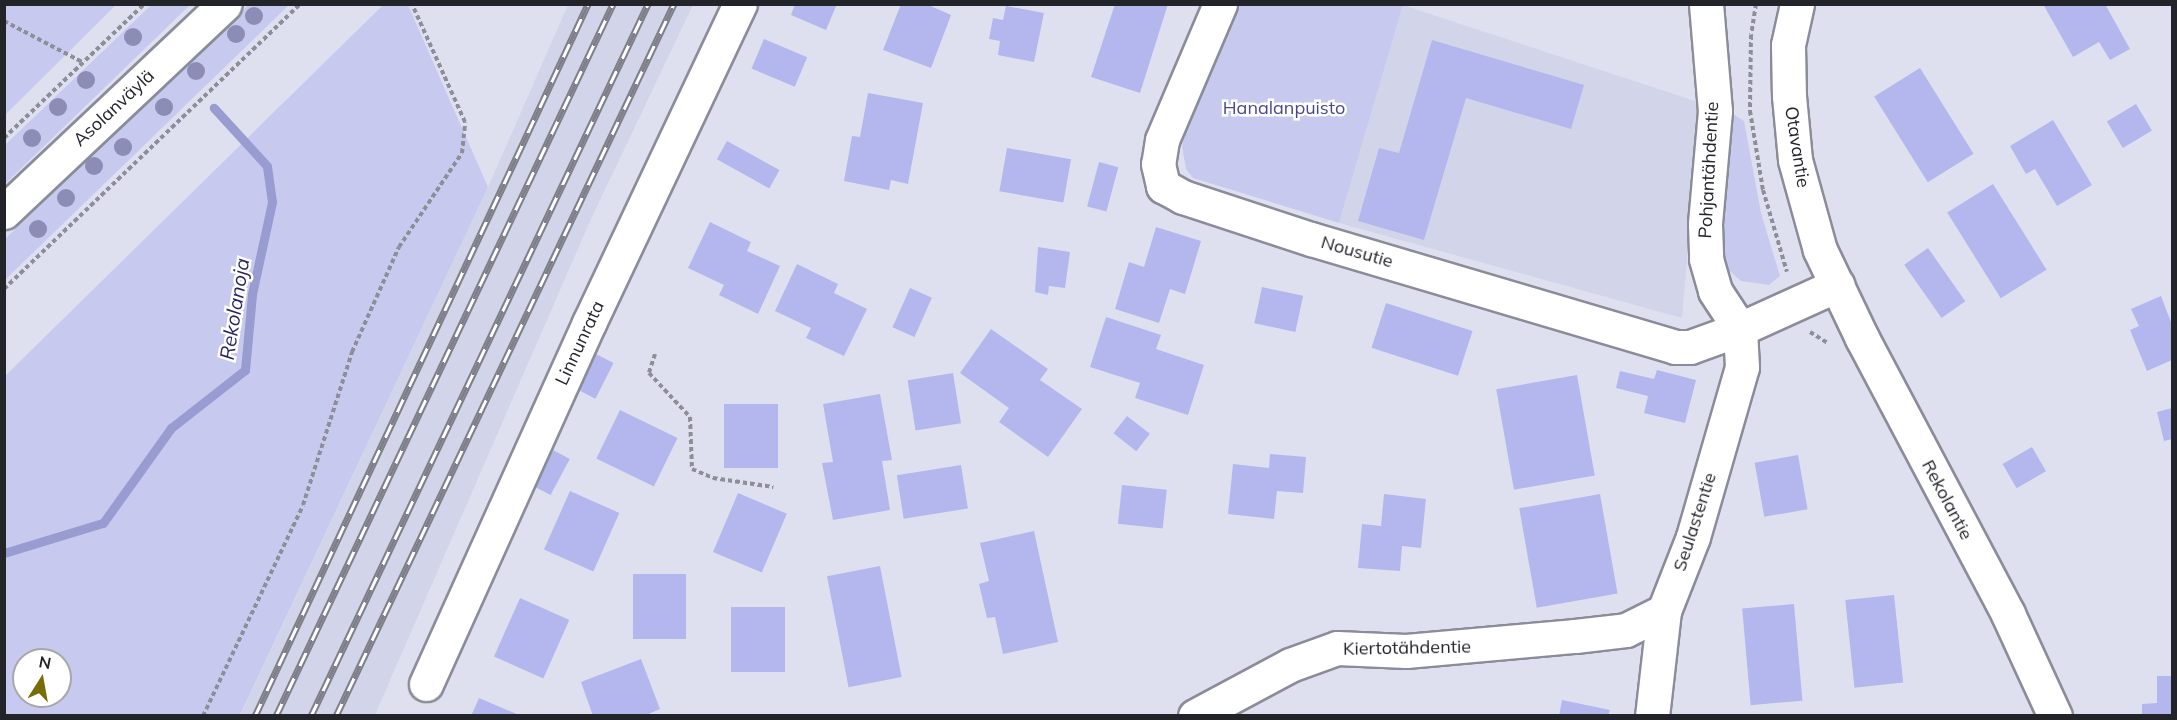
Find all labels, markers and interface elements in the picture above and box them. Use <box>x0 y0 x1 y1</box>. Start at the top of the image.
street label: Asolanväylä <box>69 65 159 151</box>
park label: Hanalanpuisto <box>1223 97 1345 119</box>
street label: Pohjantähdentie <box>1695 101 1723 239</box>
street label: Otavantie <box>1780 105 1814 189</box>
street label: Nousutie <box>1319 231 1395 273</box>
water label: Rekolanoja <box>214 256 254 362</box>
street label: Linnunrata <box>551 297 609 389</box>
street label: Rekolantie <box>1917 456 1977 544</box>
street label: Seulastentie <box>1669 470 1721 574</box>
street label: Kiertotähdentie <box>1343 636 1471 660</box>
north arrow <box>12 648 72 708</box>
text: N <box>37 651 53 673</box>

